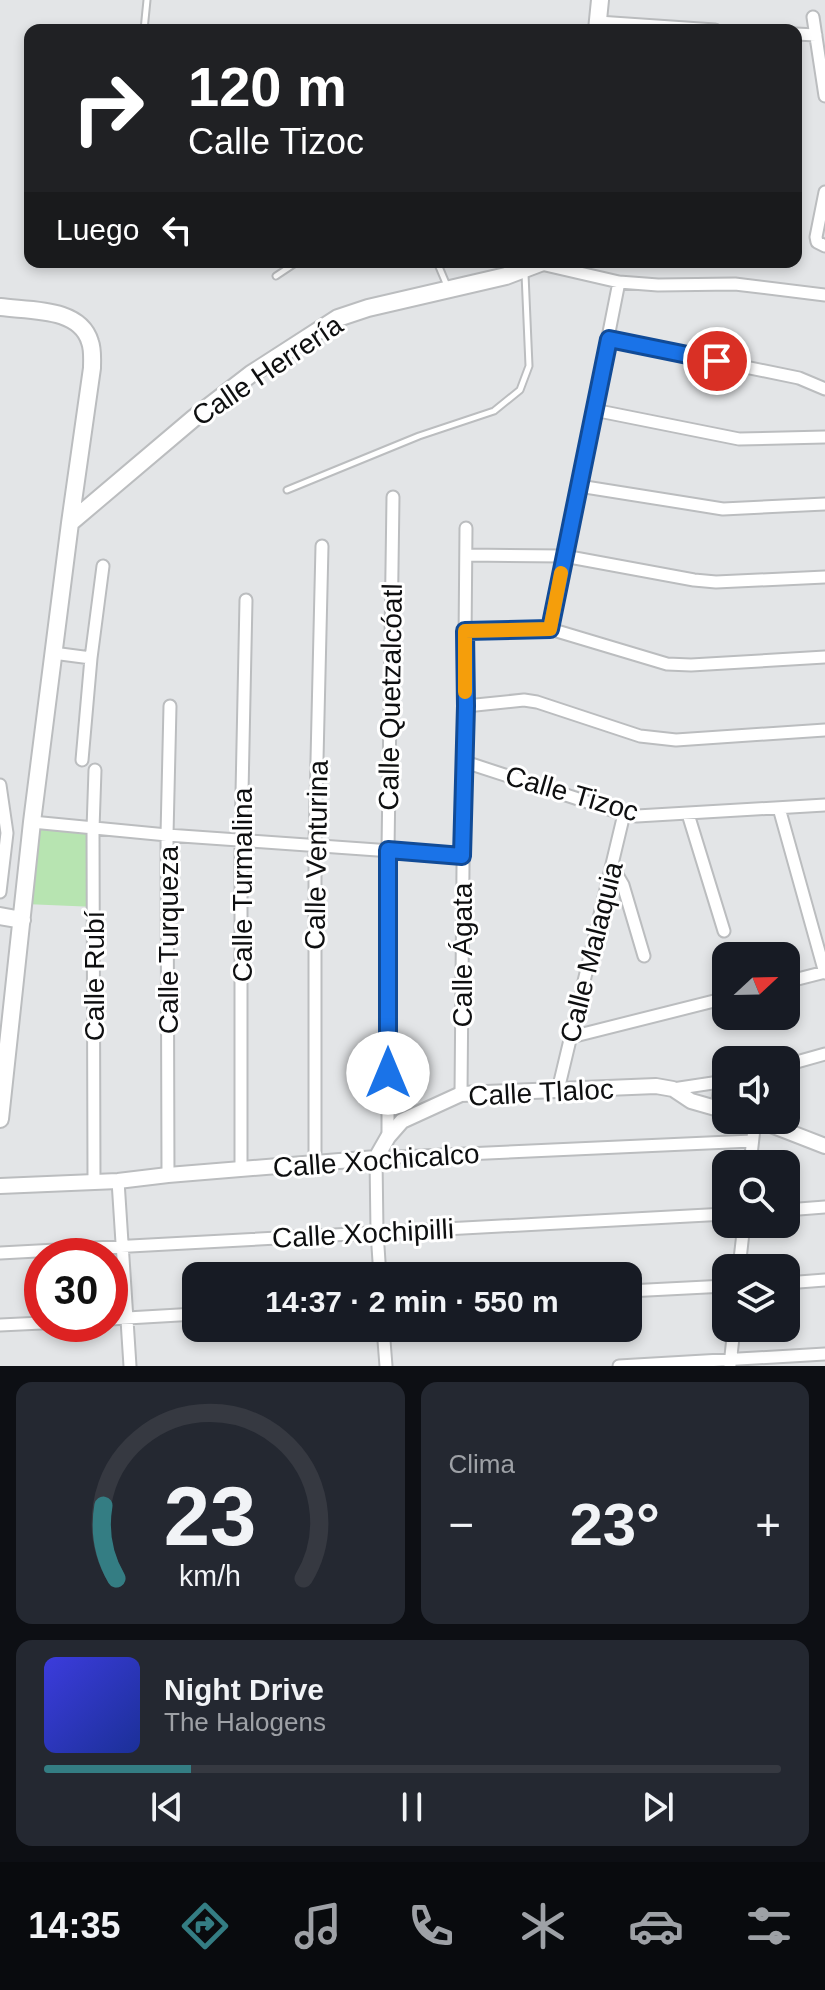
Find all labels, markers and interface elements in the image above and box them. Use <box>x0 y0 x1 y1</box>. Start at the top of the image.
text: 120 m <box>188 55 347 118</box>
icon: right <box>56 56 160 160</box>
text: Calle Tizoc <box>188 121 364 162</box>
icon: left <box>155 208 199 252</box>
text: Luego <box>56 213 139 246</box>
street label: Calle Herrería <box>186 309 349 432</box>
pin <box>683 327 751 395</box>
icon: arrive <box>695 339 739 383</box>
street label: Calle Quetzalcóatl <box>373 583 408 811</box>
street label: Calle Venturina <box>299 759 334 950</box>
street label: Calle Tizoc <box>502 760 642 827</box>
street label: Calle Turmalina <box>227 787 258 982</box>
street label: Calle Turqueza <box>153 845 184 1034</box>
street label: Calle Malaquia <box>554 858 629 1046</box>
street label: Calle Ágata <box>447 882 478 1027</box>
street label: Calle Rubí <box>79 910 110 1041</box>
north arrow <box>712 942 800 1030</box>
map controls <box>712 942 800 1342</box>
position arrow <box>346 1031 430 1115</box>
button: sound <box>712 1046 800 1134</box>
street label: Calle Tlaloc <box>467 1073 615 1112</box>
street label: Calle Xochicalco <box>272 1138 480 1183</box>
button: search <box>712 1150 800 1238</box>
street label: Calle Xochipilli <box>271 1213 455 1254</box>
speed limit sign: 30 <box>24 1238 128 1342</box>
button: layers <box>712 1254 800 1342</box>
text: 14:37 · 2 min · 550 m <box>265 1285 559 1318</box>
text: Clima <box>449 1449 515 1479</box>
text: 23 <box>164 1470 257 1563</box>
text: 23° <box>569 1491 660 1558</box>
text: − <box>449 1500 474 1549</box>
text: + <box>755 1500 781 1549</box>
text: km/h <box>179 1560 241 1592</box>
text: Night Drive <box>164 1673 324 1706</box>
text: The Halogens <box>164 1707 326 1737</box>
icon: previous <box>145 1785 189 1829</box>
icon: pause <box>390 1785 434 1829</box>
icon: next <box>636 1785 680 1829</box>
icon: directions <box>177 1898 233 1954</box>
icon: music <box>290 1898 346 1954</box>
icon: phone <box>403 1898 459 1954</box>
icon: climate <box>515 1898 571 1954</box>
icon: car <box>628 1898 684 1954</box>
icon: filters <box>741 1898 797 1954</box>
text: 14:35 <box>28 1905 120 1946</box>

